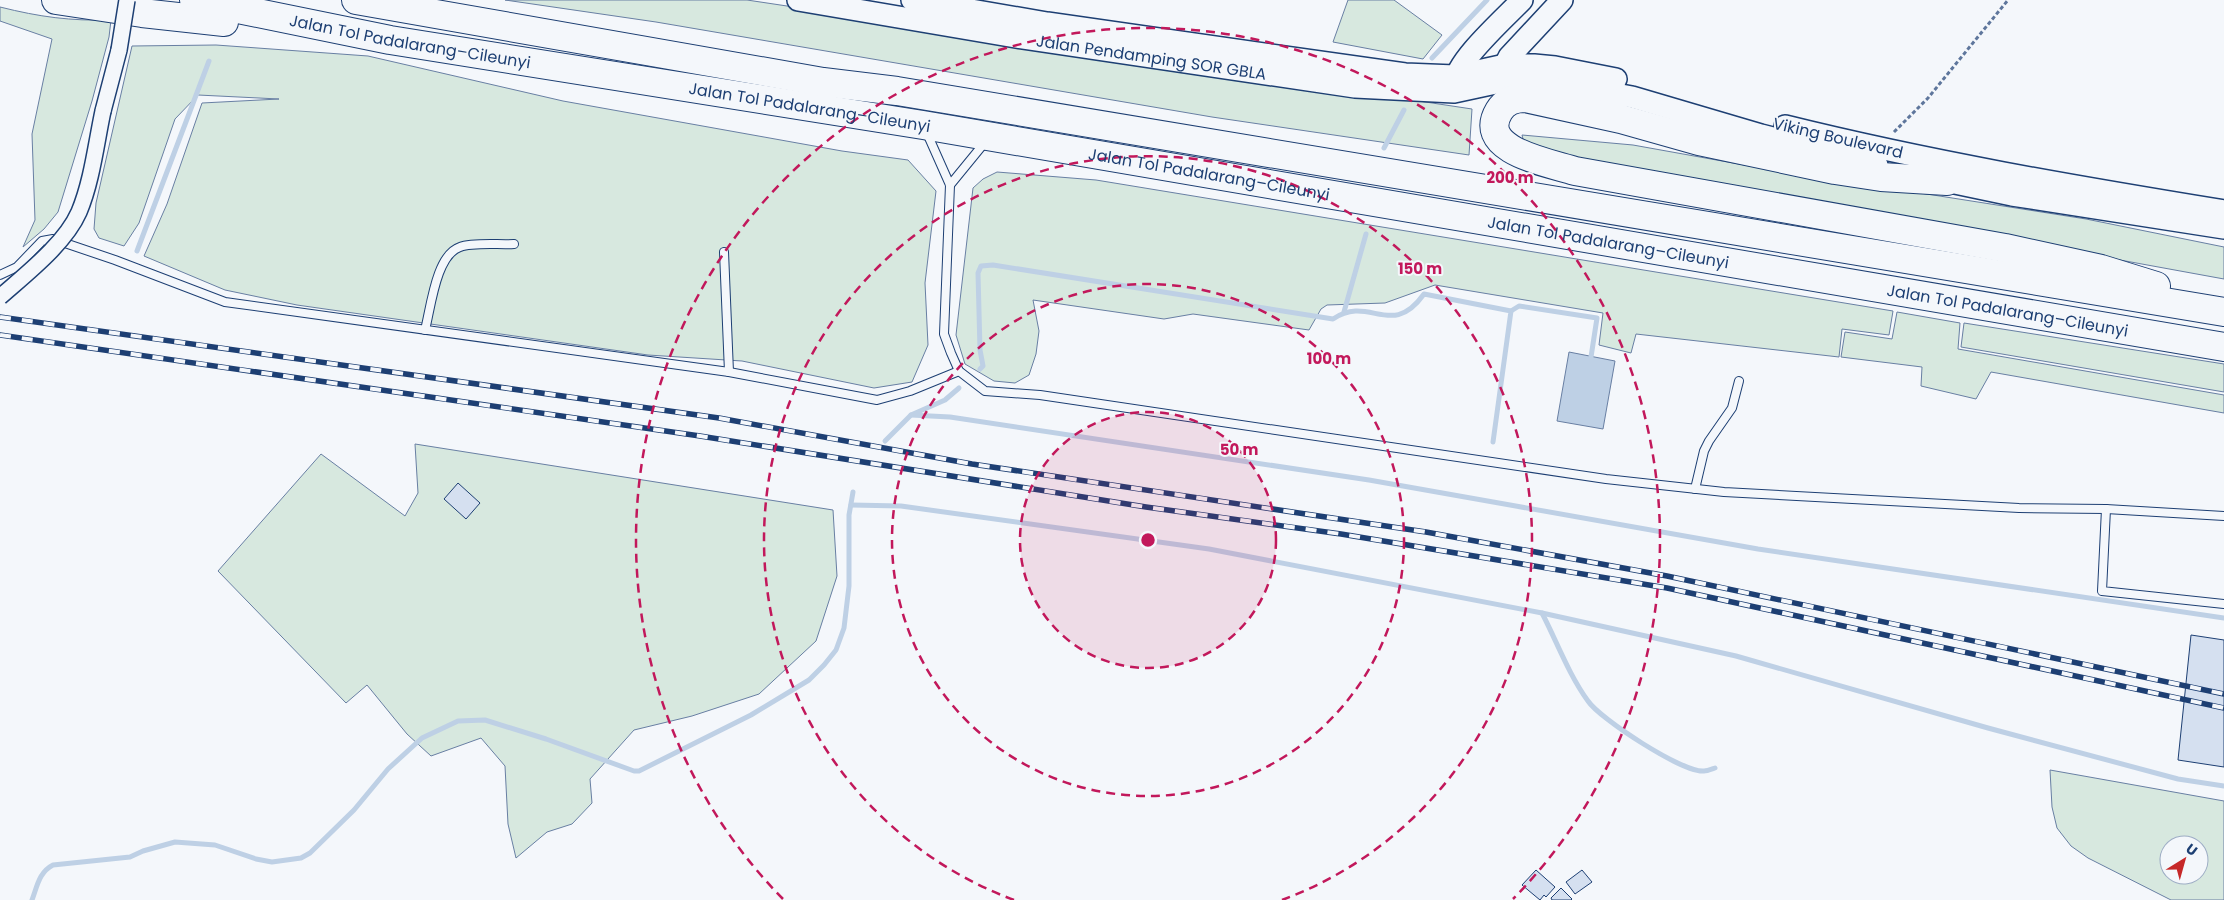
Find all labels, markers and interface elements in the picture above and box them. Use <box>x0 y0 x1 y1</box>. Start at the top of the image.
street label: Jalan Tol Padalarang–Cileunyi <box>287 8 532 74</box>
street label: Jalan Pendamping SOR GBLA <box>1035 29 1268 85</box>
street label: Jalan Tol Padalarang–Cileunyi <box>687 76 932 138</box>
street label: Viking Boulevard <box>1771 112 1905 164</box>
street label: Jalan Tol Padalarang–Cileunyi <box>1087 142 1332 206</box>
text: 200 m <box>1486 167 1534 188</box>
street label: Jalan Tol Padalarang–Cileunyi <box>1486 210 1731 274</box>
text: 150 m <box>1398 258 1442 279</box>
street label: Jalan Tol Padalarang–Cileunyi <box>1885 278 2130 342</box>
text: 100 m <box>1307 348 1351 369</box>
text: 50 m <box>1220 439 1258 460</box>
centre of rings <box>1139 531 1157 549</box>
north arrow <box>2159 835 2209 885</box>
text: U <box>2182 839 2202 861</box>

